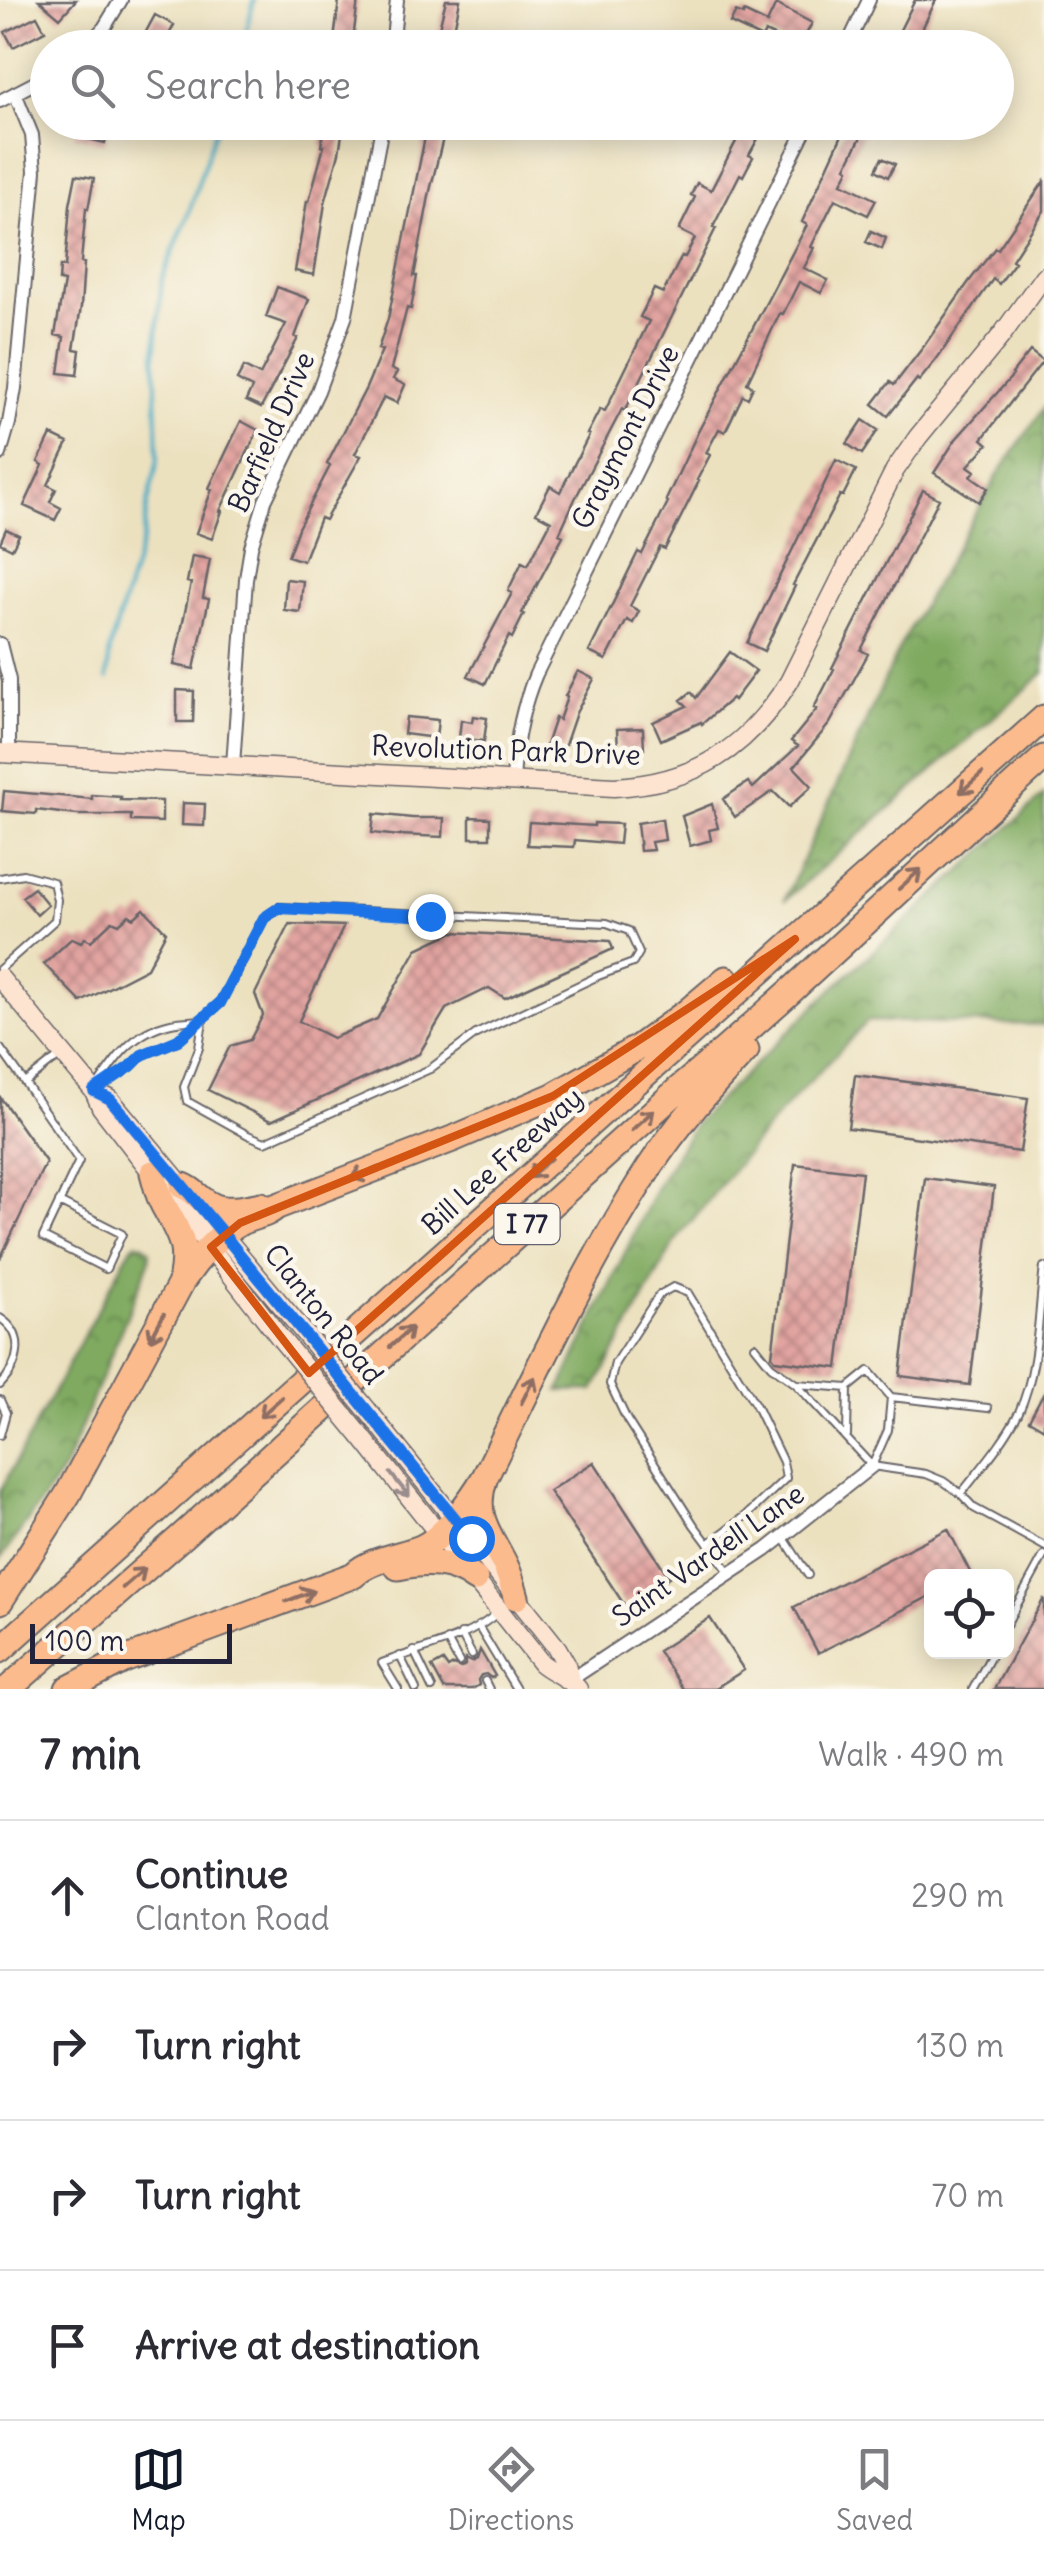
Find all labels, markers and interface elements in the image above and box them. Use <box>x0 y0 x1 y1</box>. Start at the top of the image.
search box <box>30 30 1014 140</box>
icon: search <box>65 58 120 113</box>
text: Search here <box>145 62 351 109</box>
street label: Graymont Drive <box>563 339 687 535</box>
street label: Barfield Drive <box>220 346 322 518</box>
street label: Revolution Park Drive <box>371 727 641 773</box>
one-way arrow <box>959 771 984 794</box>
one-way arrow <box>897 868 922 891</box>
route end <box>408 894 454 940</box>
street label: Bill Lee Freeway <box>414 1079 590 1243</box>
one-way arrow <box>630 1109 655 1132</box>
one-way arrow <box>528 1156 553 1179</box>
one-way arrow <box>350 1165 381 1183</box>
road number: I 77 <box>494 1204 560 1244</box>
street label: Clanton Road <box>256 1236 392 1392</box>
one-way arrow <box>147 1312 166 1342</box>
one-way arrow <box>388 1326 413 1349</box>
one-way arrow <box>519 1376 538 1405</box>
one-way arrow <box>259 1396 284 1419</box>
one-way arrow <box>389 1471 410 1498</box>
street label: Saint Vardell Lane <box>605 1475 811 1635</box>
route start <box>449 1516 495 1562</box>
one-way arrow <box>121 1567 146 1590</box>
map controls <box>924 1569 1014 1659</box>
button: locate <box>924 1569 1014 1659</box>
one-way arrow <box>283 1586 314 1604</box>
scale bar <box>30 1619 232 1664</box>
text: 100 m <box>45 1623 124 1659</box>
text: 7 min <box>40 1728 141 1780</box>
text: Walk · 490 m <box>818 1734 1004 1775</box>
text: Continue <box>135 1851 288 1898</box>
icon: ahead <box>40 1868 95 1923</box>
text: 290 m <box>911 1875 1004 1916</box>
text: Clanton Road <box>135 1898 330 1939</box>
icon: right <box>40 2018 95 2073</box>
text: Turn right <box>135 2022 301 2069</box>
text: 130 m <box>916 2025 1004 2066</box>
icon: right <box>40 2168 95 2223</box>
text: Turn right <box>135 2172 301 2219</box>
text: 70 m <box>932 2175 1004 2216</box>
icon: arrive <box>40 2318 95 2373</box>
text: Arrive at destination <box>135 2322 480 2369</box>
tab: Map <box>131 2442 186 2538</box>
tab: Directions <box>448 2442 574 2538</box>
tab: Saved <box>836 2442 913 2538</box>

